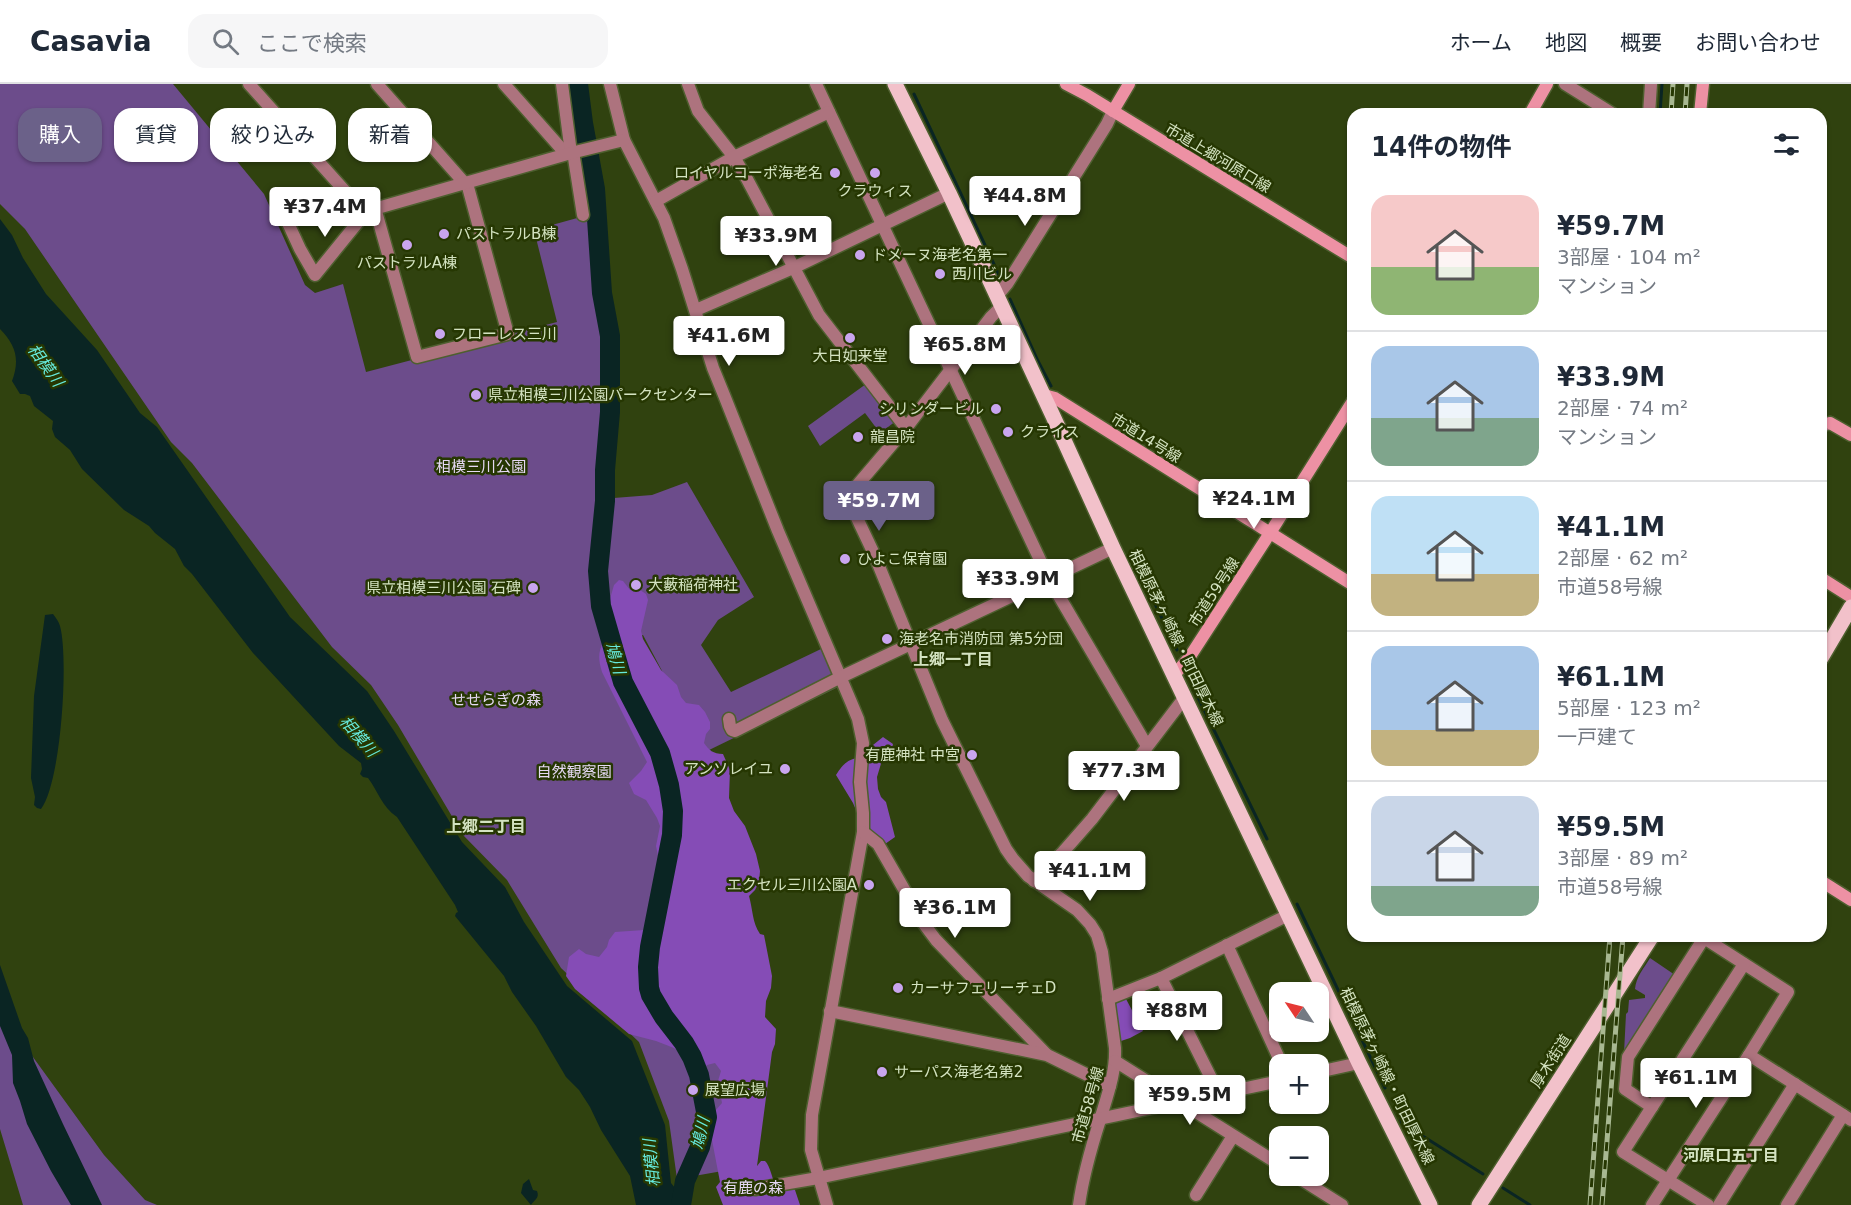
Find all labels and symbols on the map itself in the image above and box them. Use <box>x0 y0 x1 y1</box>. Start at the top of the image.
street label: 市道上郷河原口線 <box>1162 119 1274 197</box>
place label: ロイヤルコーポ海老名 <box>674 164 823 182</box>
marker: ロイヤルコーポ海老名 <box>828 166 842 180</box>
marker: クラウィス <box>868 166 882 180</box>
pin: ¥44.8M <box>976 176 1074 227</box>
place label: クラウィス <box>837 182 913 200</box>
pin: ¥37.4M <box>276 187 374 238</box>
pin: ¥33.9M <box>727 216 825 267</box>
place label: パストラルB棟 <box>456 225 556 243</box>
marker: パストラルB棟 <box>437 227 451 241</box>
marker: パストラルA棟 <box>400 238 414 252</box>
place label: ドメーヌ海老名第一 <box>872 246 1007 264</box>
marker: ドメーヌ海老名第一 <box>853 248 867 262</box>
place label: パストラルA棟 <box>357 254 457 272</box>
place label: 西川ビル <box>952 265 1012 283</box>
marker: 西川ビル <box>933 267 947 281</box>
pin: ¥41.6M <box>680 316 778 367</box>
place label: フローレス三川 <box>452 325 557 343</box>
pin: ¥65.8M <box>916 325 1014 376</box>
marker: フローレス三川 <box>433 327 447 341</box>
marker: 大日如来堂 <box>843 331 857 345</box>
water label: 相模川 <box>24 340 69 392</box>
place label: 大日如来堂 <box>812 347 888 365</box>
place label: 県立相模三川公園パークセンター <box>488 386 713 404</box>
marker: 県立相模三川公園パークセンター <box>469 388 483 402</box>
place label: シリンダービル <box>879 400 984 418</box>
marker: シリンダービル <box>989 402 1003 416</box>
street label: 市道14号線 <box>1108 409 1184 467</box>
place label: クライス <box>1020 423 1080 441</box>
marker: クライス <box>1001 425 1015 439</box>
place label: 龍昌院 <box>870 428 915 446</box>
marker: 龍昌院 <box>851 430 865 444</box>
park label: 相模三川公園 <box>436 458 526 476</box>
pin: ¥24.1M <box>1205 479 1303 530</box>
pin: ¥59.7M <box>830 481 928 532</box>
street label: 相模原茅ヶ崎線・町田厚木線 <box>1125 546 1227 730</box>
place label: ひよこ保育園 <box>857 550 947 568</box>
marker: ひよこ保育園 <box>838 552 852 566</box>
street label: 市道59号線 <box>1185 554 1243 630</box>
pin: ¥33.9M <box>969 559 1067 610</box>
place label: 大藪稲荷神社 <box>648 576 738 594</box>
marker: 大藪稲荷神社 <box>629 578 643 592</box>
place label: 県立相模三川公園 石碑 <box>366 579 521 597</box>
marker: 県立相模三川公園 石碑 <box>526 581 540 595</box>
place label: 海老名市消防団 第5分団 <box>899 630 1063 648</box>
marker: 海老名市消防団 第5分団 <box>880 632 894 646</box>
water label: 鳩川 <box>602 640 630 678</box>
district label: 上郷一丁目 <box>913 650 993 669</box>
park label: せせらぎの森 <box>451 691 541 709</box>
water label: 相模川 <box>336 712 383 762</box>
place label: 有鹿神社 中宮 <box>865 746 960 764</box>
marker: 有鹿神社 中宮 <box>965 748 979 762</box>
pin: ¥77.3M <box>1075 751 1173 802</box>
place label: アンソレイユ <box>684 760 773 778</box>
marker: アンソレイユ <box>778 762 792 776</box>
park label: 自然観察園 <box>536 763 612 781</box>
district label: 上郷二丁目 <box>446 817 526 836</box>
pin: ¥41.1M <box>1041 851 1139 902</box>
place label: エクセル三川公園A <box>727 876 858 894</box>
marker: エクセル三川公園A <box>862 878 876 892</box>
pin: ¥36.1M <box>906 888 1004 939</box>
place label: カーサフェリーチェD <box>910 979 1056 997</box>
marker: カーサフェリーチェD <box>891 981 905 995</box>
north arrow <box>1269 982 1329 1042</box>
street label: 相模原茅ヶ崎線・町田厚木線 <box>1336 984 1438 1168</box>
pin: ¥88M <box>1141 991 1213 1042</box>
street label: 厚木街道 <box>1527 1031 1575 1091</box>
pin: ¥61.1M <box>1647 1058 1745 1109</box>
place label: サーパス海老名第2 <box>894 1063 1023 1081</box>
marker: サーパス海老名第2 <box>875 1065 889 1079</box>
street label: 市道58号線 <box>1068 1065 1108 1145</box>
pin: ¥59.5M <box>1141 1075 1239 1126</box>
place label: 展望広場 <box>705 1081 765 1099</box>
marker: 展望広場 <box>686 1083 700 1097</box>
water label: 鳩川 <box>688 1113 714 1151</box>
water label: 相模川 <box>639 1136 663 1188</box>
district label: 河原口五丁目 <box>1683 1146 1779 1165</box>
park label: 有鹿の森 <box>723 1179 783 1197</box>

